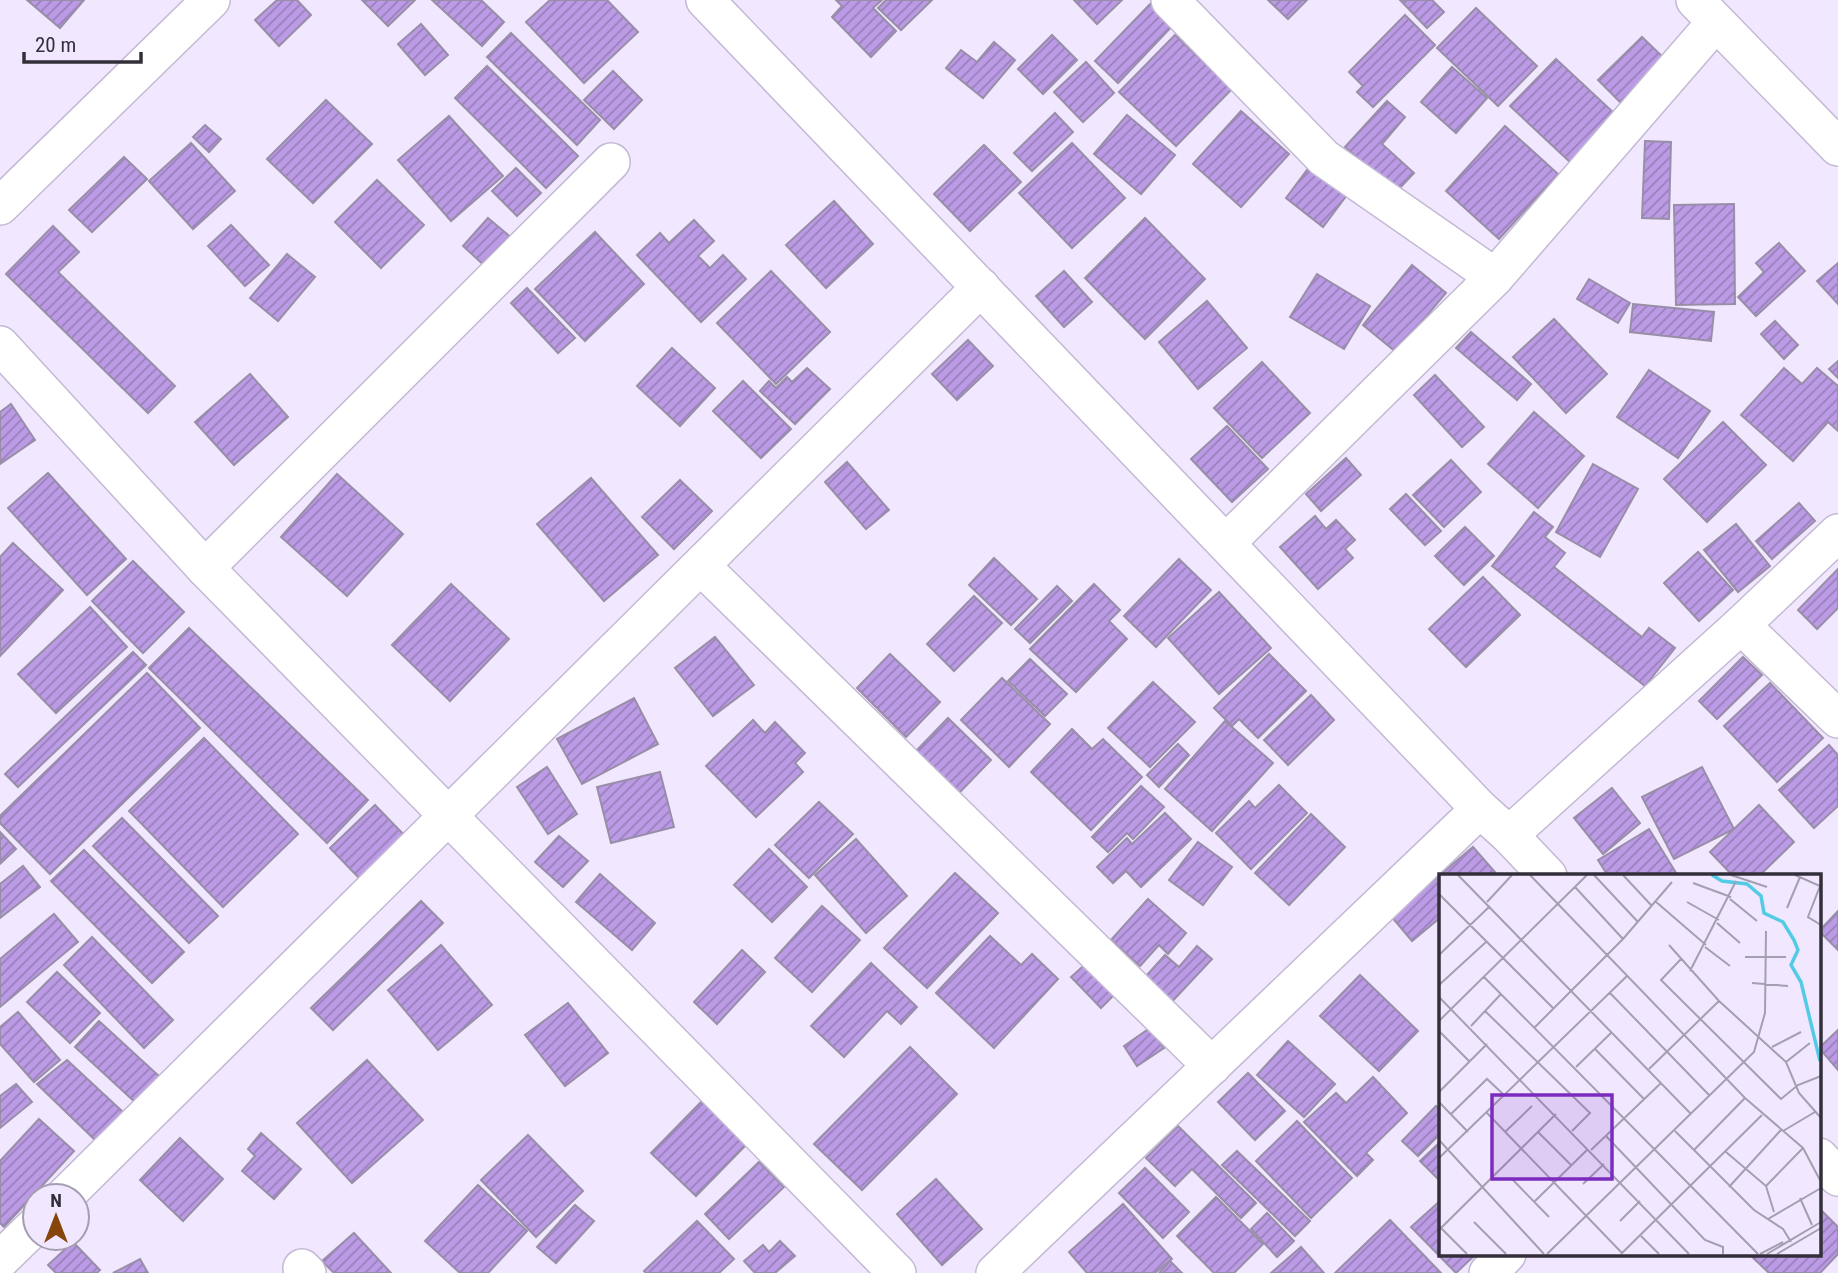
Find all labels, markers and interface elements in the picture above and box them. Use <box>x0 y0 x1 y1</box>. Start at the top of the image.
scale bar <box>24 21 142 65</box>
text: 20 m <box>35 33 76 57</box>
inset map <box>1439 874 1820 1256</box>
north arrow <box>21 1182 91 1252</box>
text: N <box>50 1189 62 1212</box>

